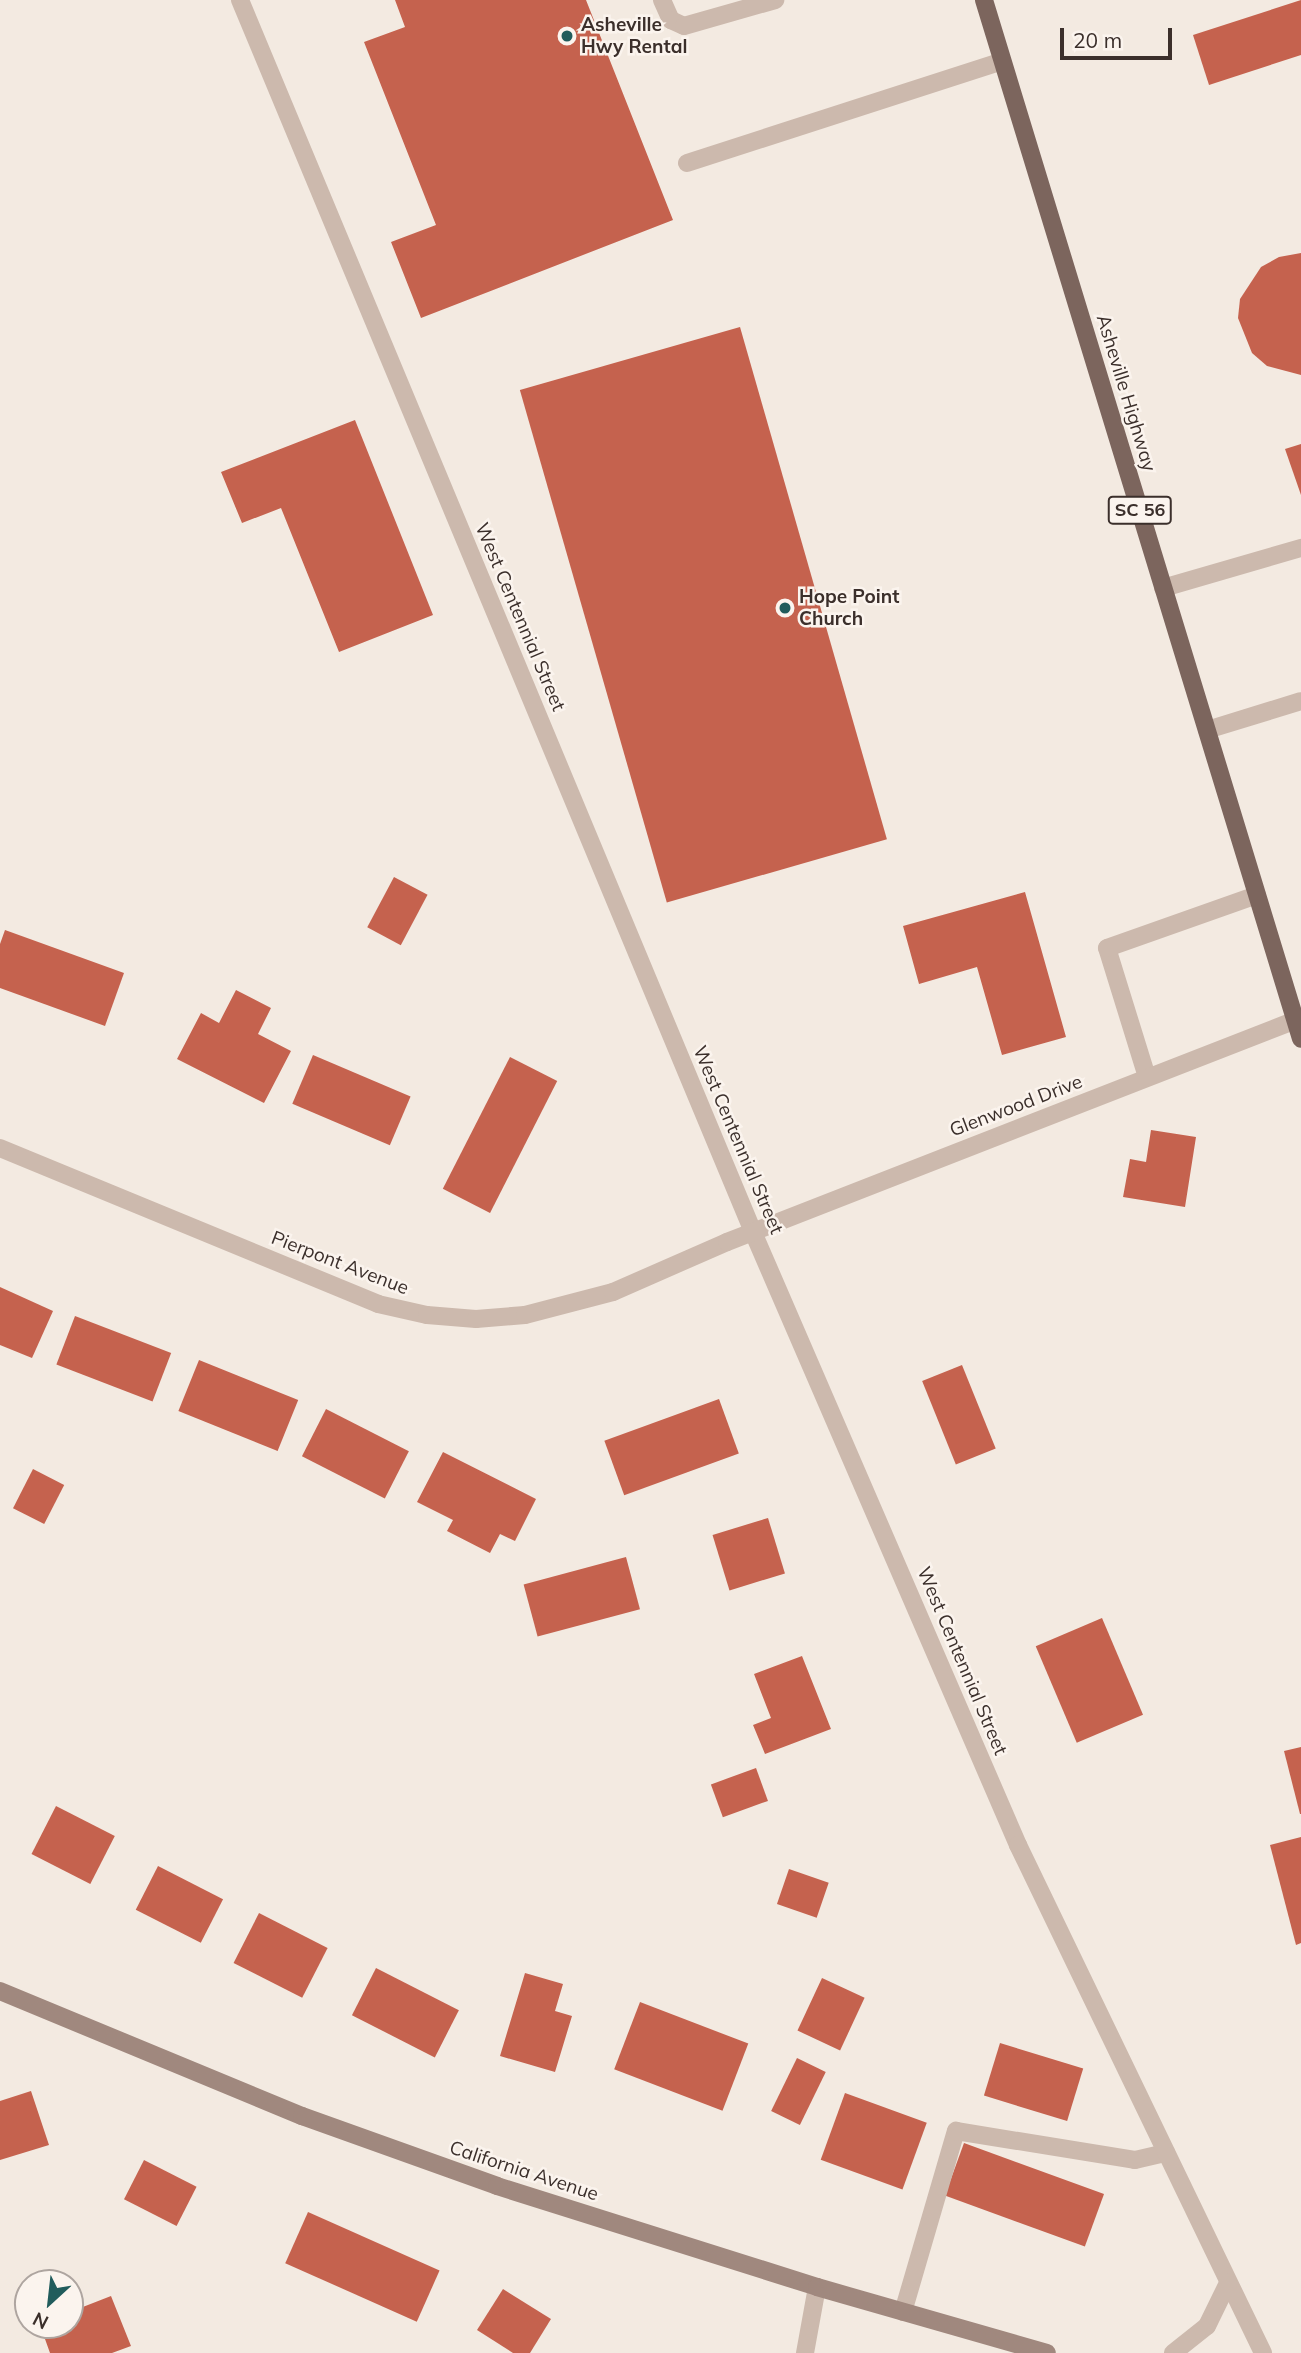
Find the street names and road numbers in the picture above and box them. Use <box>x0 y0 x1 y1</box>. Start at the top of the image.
street label: Asheville Highway <box>1091 312 1161 474</box>
road number: SC 56 <box>1107 496 1173 524</box>
street label: West Centennial Street <box>470 519 570 715</box>
street label: West Centennial Street <box>688 1042 788 1238</box>
street label: Glenwood Drive <box>947 1070 1085 1142</box>
street label: Pierpont Avenue <box>268 1226 412 1300</box>
street label: West Centennial Street <box>912 1563 1012 1759</box>
street label: California Avenue <box>447 2136 601 2206</box>

